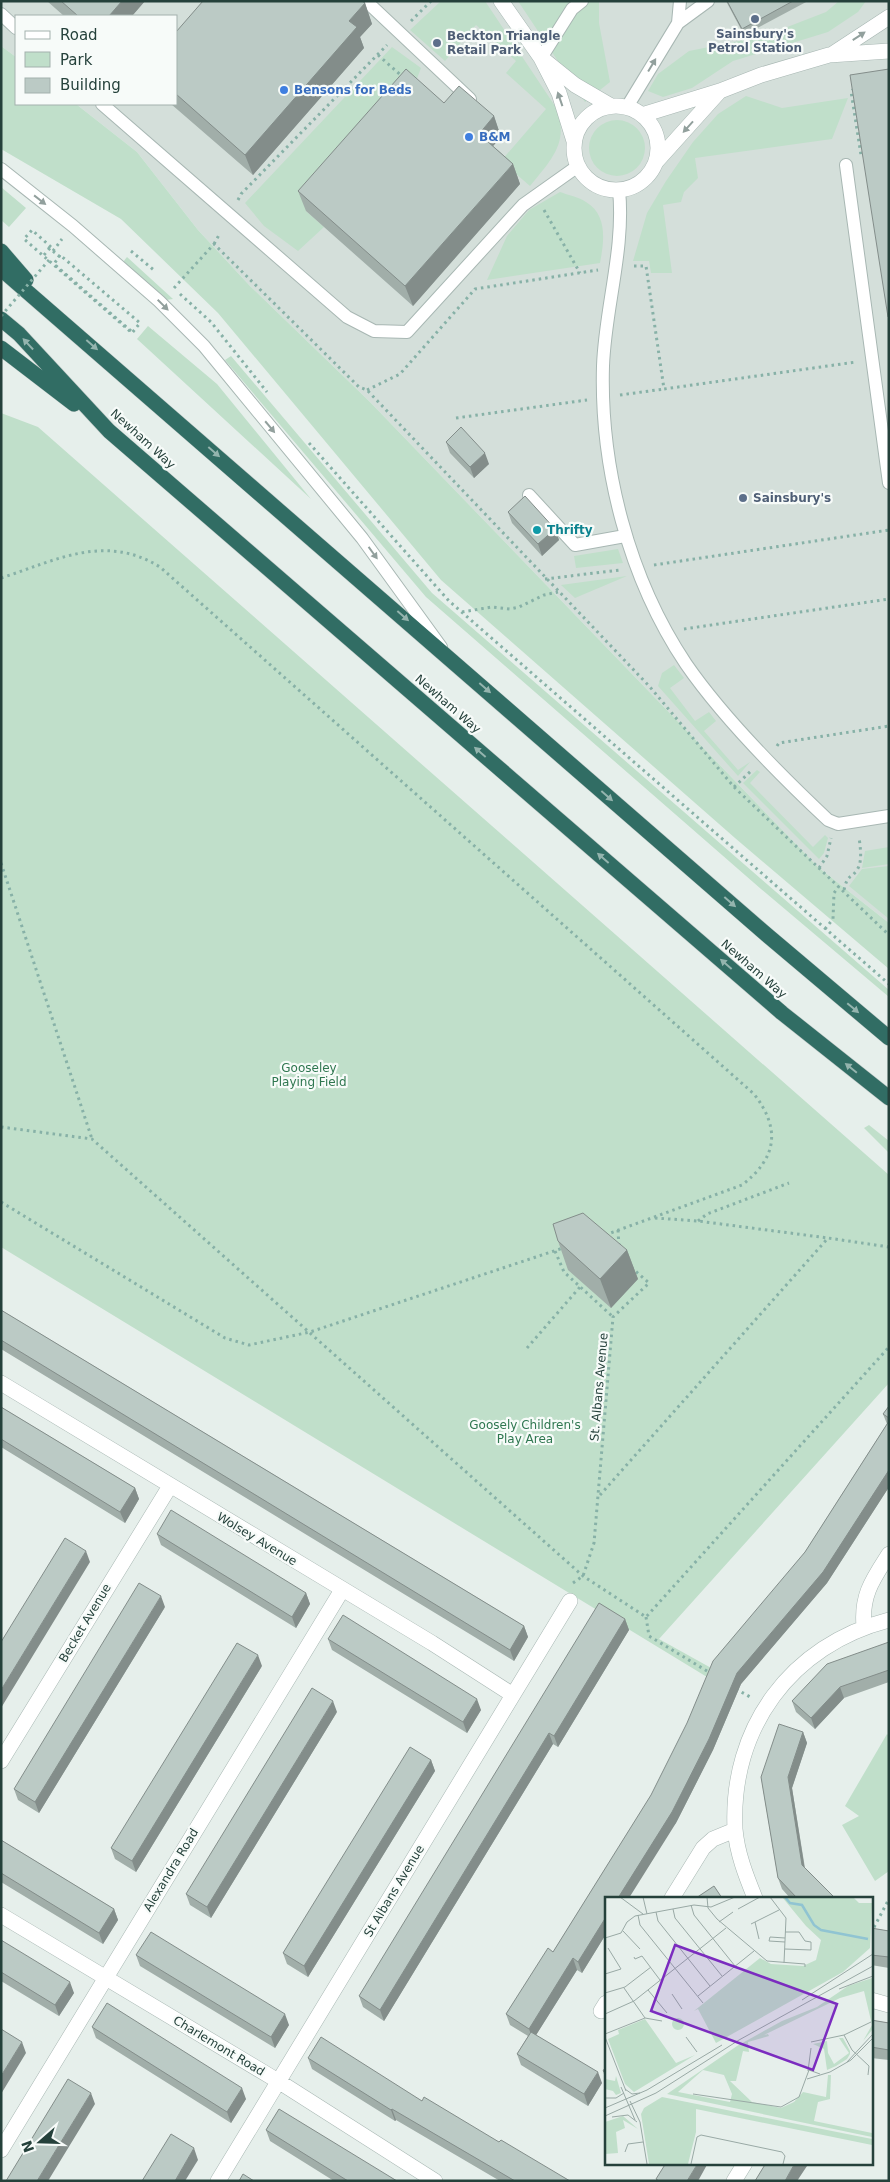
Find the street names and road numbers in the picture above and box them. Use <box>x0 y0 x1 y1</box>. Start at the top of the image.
street label: Newham Way <box>108 406 178 472</box>
street label: Newham Way <box>412 672 484 736</box>
street label: Newham Way <box>718 937 790 1001</box>
street label: St. Albans Avenue <box>587 1332 611 1442</box>
street label: Wolsey Avenue <box>214 1510 300 1568</box>
street label: Becket Avenue <box>56 1581 114 1665</box>
street label: Alexandra Road <box>141 1826 201 1914</box>
street label: St Albans Avenue <box>361 1842 427 1940</box>
street label: Charlemont Road <box>171 2013 267 2079</box>

